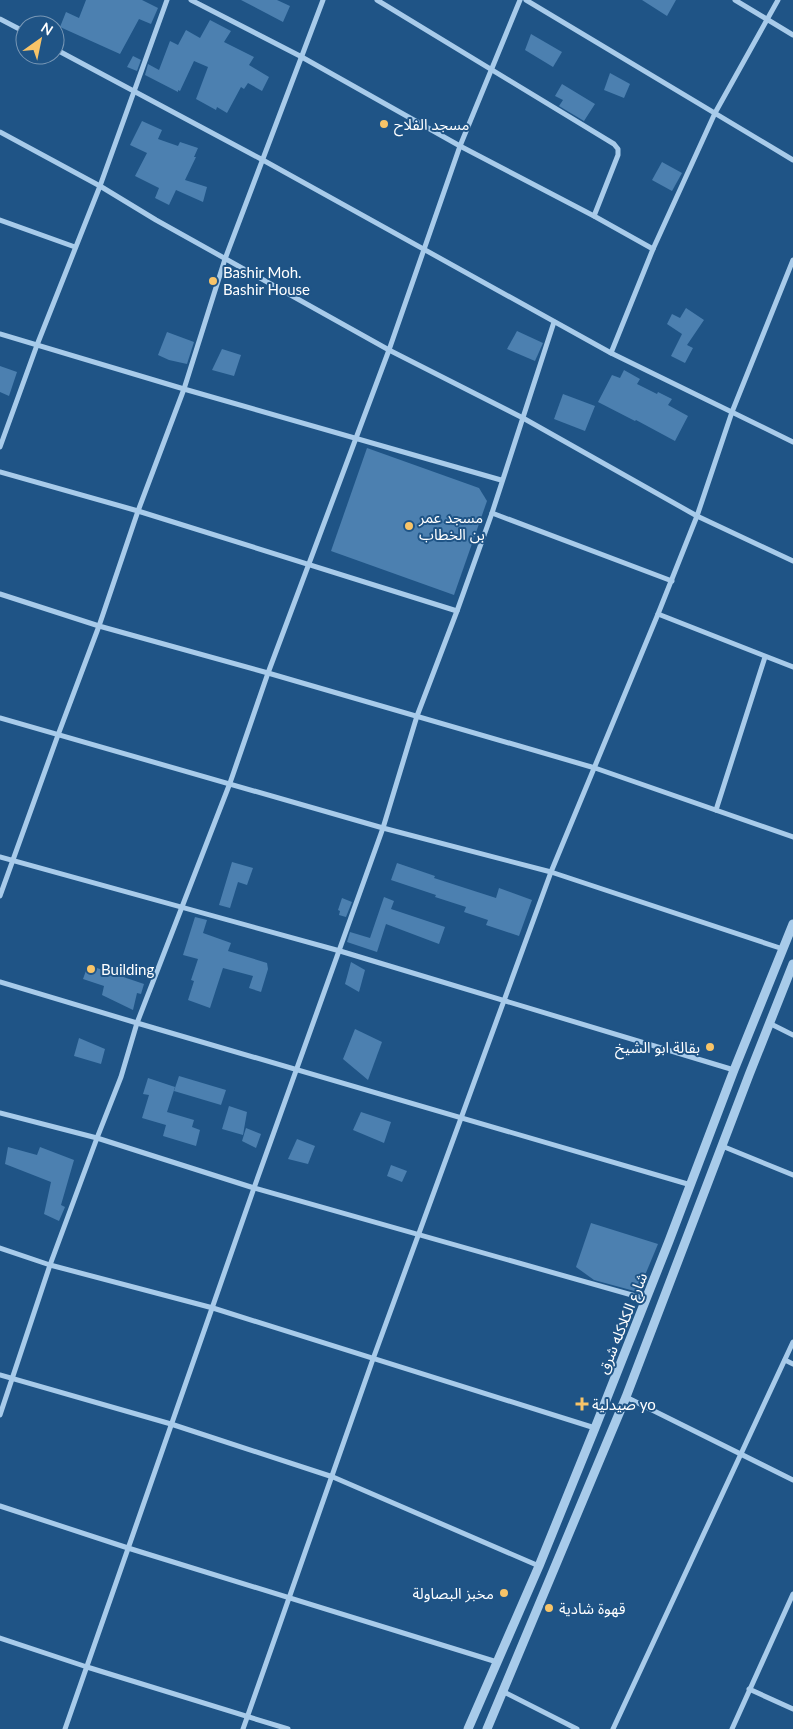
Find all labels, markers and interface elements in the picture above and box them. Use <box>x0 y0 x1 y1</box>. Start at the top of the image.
north arrow <box>15 15 65 65</box>
text: N <box>38 19 57 39</box>
place label: مسجد الفلاح <box>394 115 469 137</box>
marker: مسجد الفلاح <box>378 118 390 130</box>
place label: Bashir Moh. Bashir House <box>223 263 310 298</box>
marker: Bashir Moh. Bashir House <box>207 275 219 287</box>
place label: مسجد عمر بن الخطاب <box>418 508 485 544</box>
marker: مسجد عمر بن الخطاب <box>403 520 415 532</box>
place label: Building <box>101 960 154 978</box>
marker: Building <box>85 963 97 975</box>
place label: بقالة ابو الشيخ <box>615 1038 700 1060</box>
marker: بقالة ابو الشيخ <box>704 1041 716 1053</box>
street label: شارع الكلاكله شرق <box>593 1269 654 1378</box>
place label: صيدلية yo <box>592 1395 656 1413</box>
marker: صيدلية yo <box>576 1398 588 1410</box>
place label: مخبز البصاولة <box>413 1584 494 1603</box>
marker: مخبز البصاولة <box>498 1587 510 1599</box>
place label: قهوة شادية <box>559 1599 626 1618</box>
marker: قهوة شادية <box>543 1602 555 1614</box>

